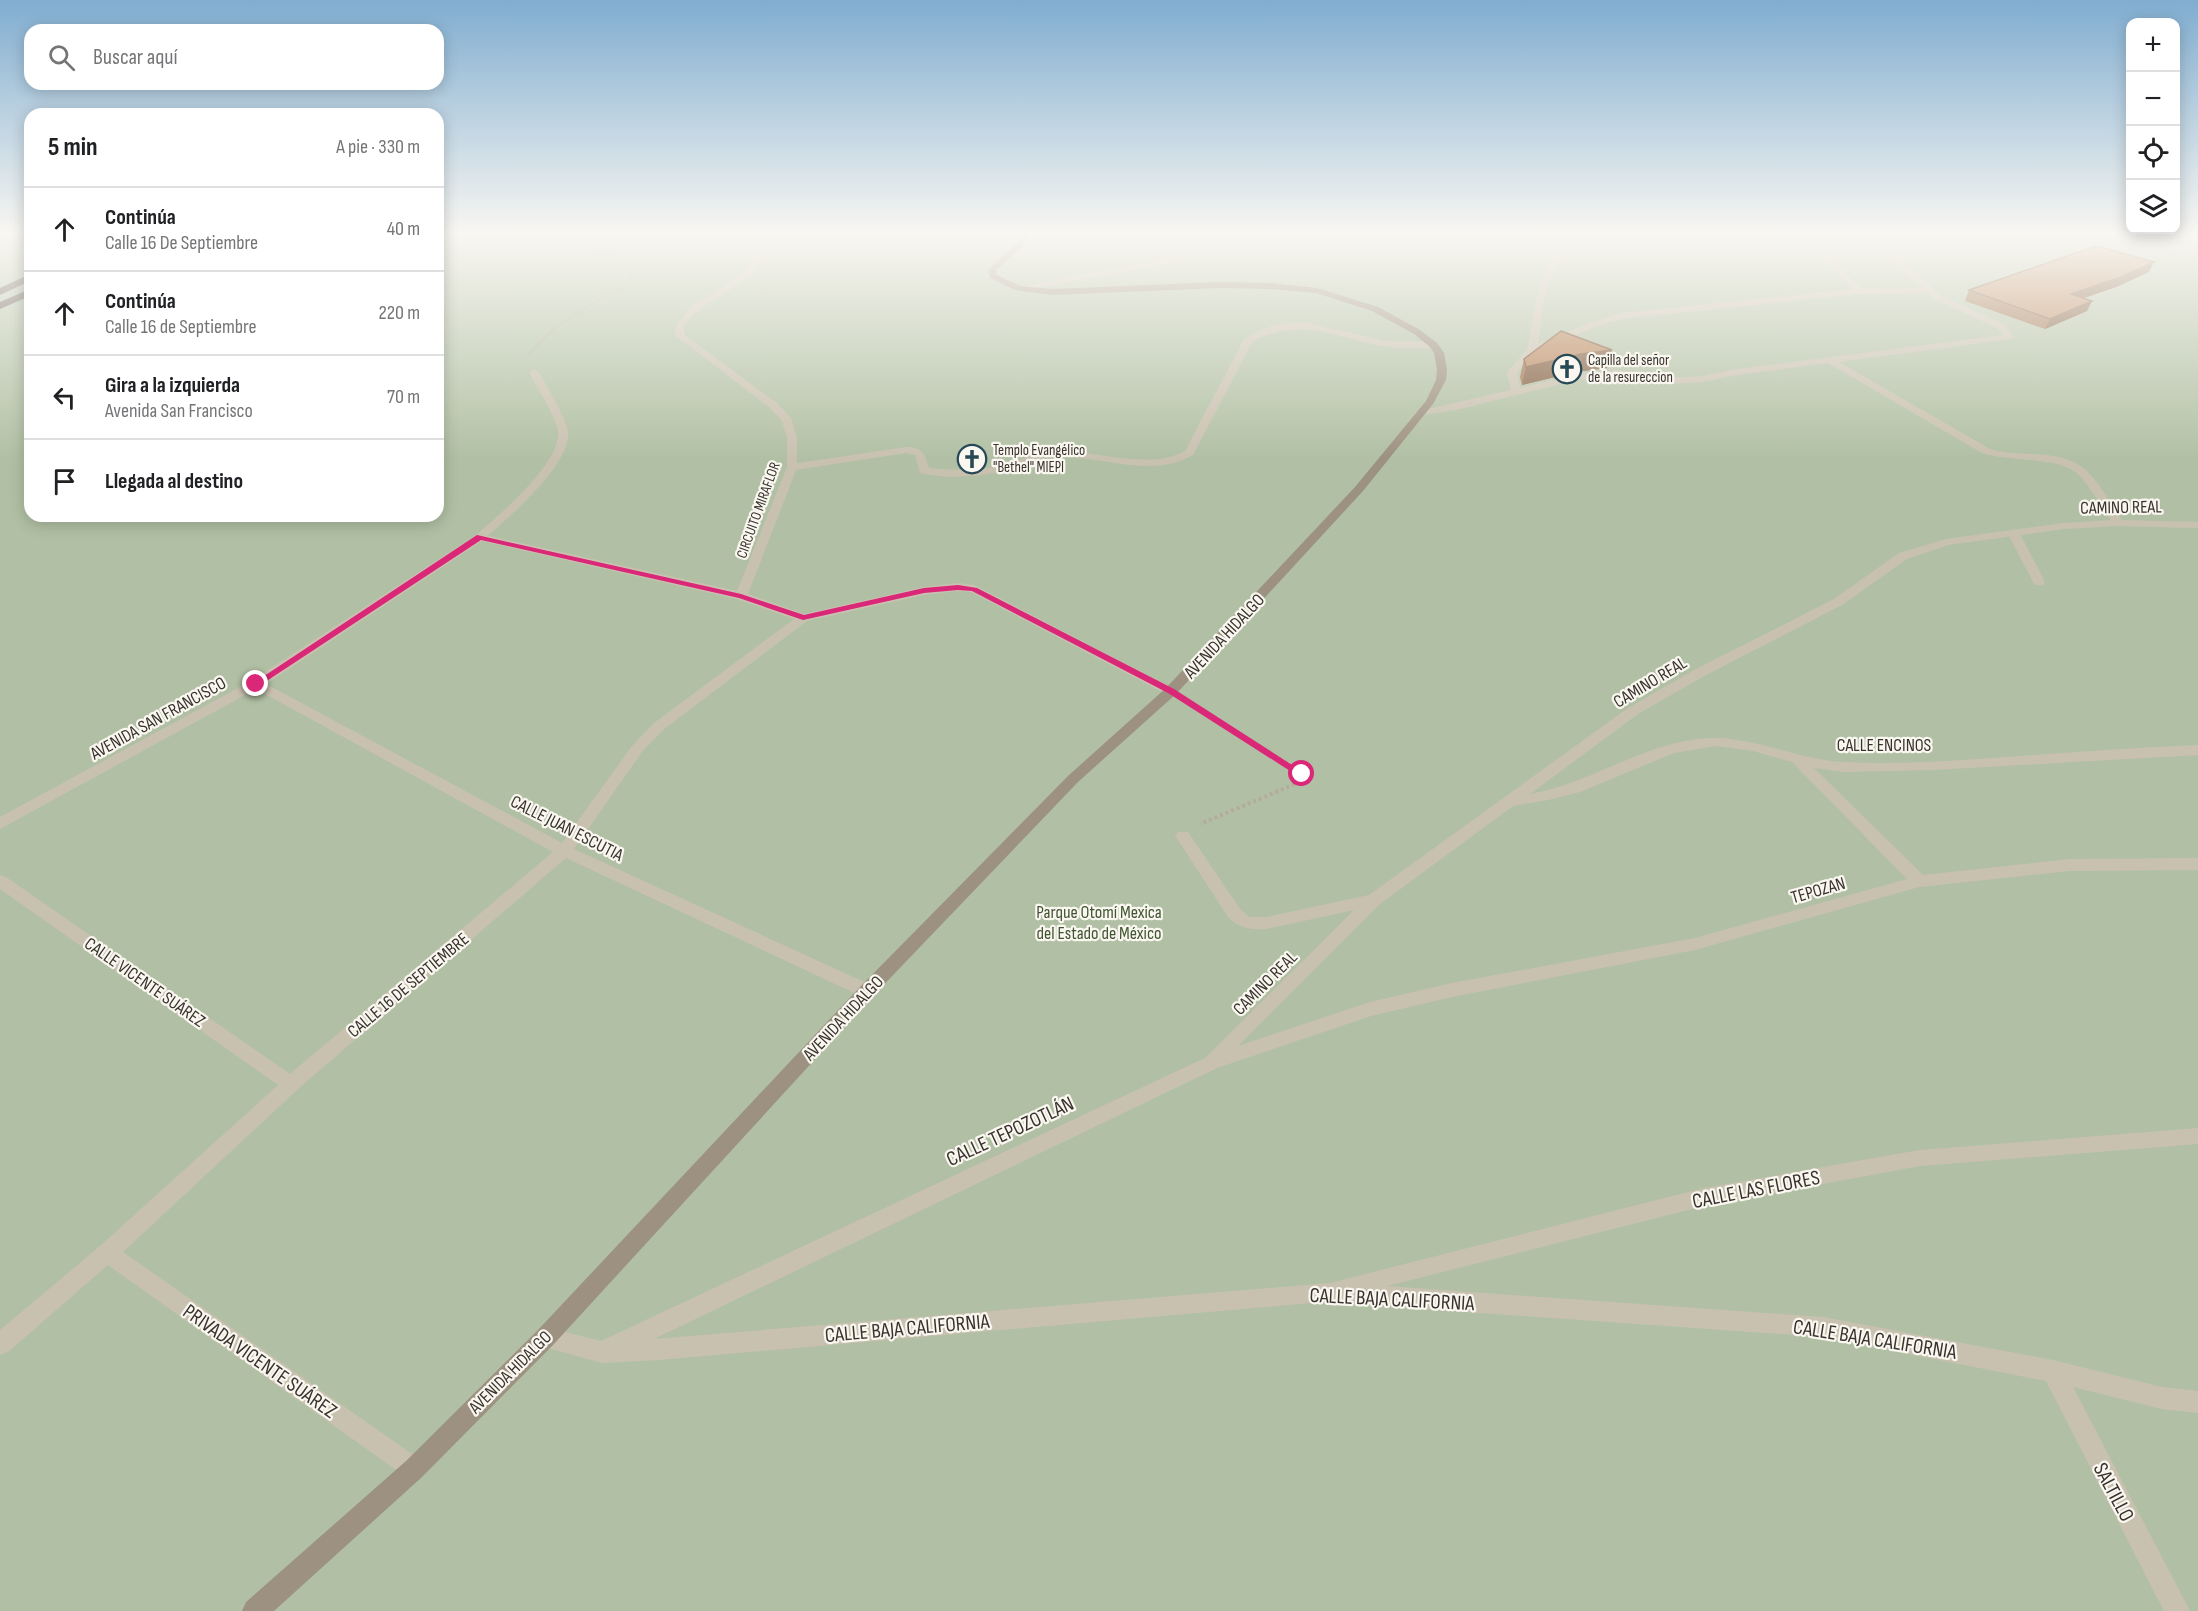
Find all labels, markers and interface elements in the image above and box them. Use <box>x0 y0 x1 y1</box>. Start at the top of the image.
map controls <box>2126 18 2180 234</box>
button: + <box>2126 18 2180 72</box>
search box <box>24 24 444 90</box>
icon: search <box>45 41 78 74</box>
text: Buscar aquí <box>93 44 178 71</box>
button: − <box>2126 72 2180 126</box>
button: locate <box>2126 126 2180 180</box>
text: 5 min <box>48 132 98 163</box>
text: A pie · 330 m <box>336 135 420 159</box>
button: layers <box>2126 180 2180 234</box>
text: Continúa <box>105 204 176 231</box>
icon: ahead <box>48 213 81 246</box>
text: 40 m <box>387 217 420 241</box>
text: Calle 16 De Septiembre <box>105 231 258 255</box>
text: Continúa <box>105 288 176 315</box>
icon: ahead <box>48 297 81 330</box>
text: 220 m <box>379 301 420 325</box>
text: Calle 16 de Septiembre <box>105 315 257 339</box>
place label: Capilla del señor de la resureccion <box>1588 351 1673 387</box>
church icon: Capilla del señor de la resureccion <box>1551 353 1583 385</box>
text: Gira a la izquierda <box>105 372 240 399</box>
icon: left <box>48 381 81 414</box>
text: 70 m <box>387 385 420 409</box>
text: Avenida San Francisco <box>105 399 253 423</box>
place label: Templo Evangélico "Bethel" MIEPI <box>993 441 1085 477</box>
church icon: Templo Evangélico "Bethel" MIEPI <box>956 443 988 475</box>
street label: CIRCUITO MIRAFLOR <box>732 459 785 561</box>
icon: arrive <box>48 465 81 498</box>
text: Llegada al destino <box>105 468 243 495</box>
street label: CAMINO REAL <box>2080 496 2162 519</box>
street label: AVENIDA HIDALGO <box>1179 590 1269 684</box>
street label: CAMINO REAL <box>1610 652 1691 712</box>
route end <box>242 670 268 696</box>
street label: AVENIDA SAN FRANCISCO <box>86 672 230 765</box>
street label: CALLE ENCINOS <box>1837 735 1932 756</box>
route start <box>1288 760 1314 786</box>
street label: CALLE JUAN ESCUTIA <box>507 791 627 866</box>
street label: TEPOZAN <box>1789 873 1848 908</box>
park label: Parque Otomí Mexica del Estado de México <box>1036 902 1162 944</box>
street label: CALLE 16 DE SEPTIEMBRE <box>343 929 473 1042</box>
street label: CALLE VICENTE SUÁREZ <box>80 933 209 1032</box>
street label: CAMINO REAL <box>1229 947 1302 1020</box>
street label: AVENIDA HIDALGO <box>798 972 888 1066</box>
street label: CALLE TEPOZOTLÁN <box>943 1091 1078 1172</box>
street label: CALLE LAS FLORES <box>1690 1165 1822 1214</box>
street label: CALLE BAJA CALIFORNIA <box>1309 1283 1476 1316</box>
street label: PRIVADA VICENTE SUÁREZ <box>178 1299 342 1424</box>
street label: CALLE BAJA CALIFORNIA <box>824 1309 991 1348</box>
street label: CALLE BAJA CALIFORNIA <box>1791 1314 1959 1365</box>
street label: AVENIDA HIDALGO <box>464 1327 556 1419</box>
street label: SALTILLO <box>2088 1459 2139 1526</box>

